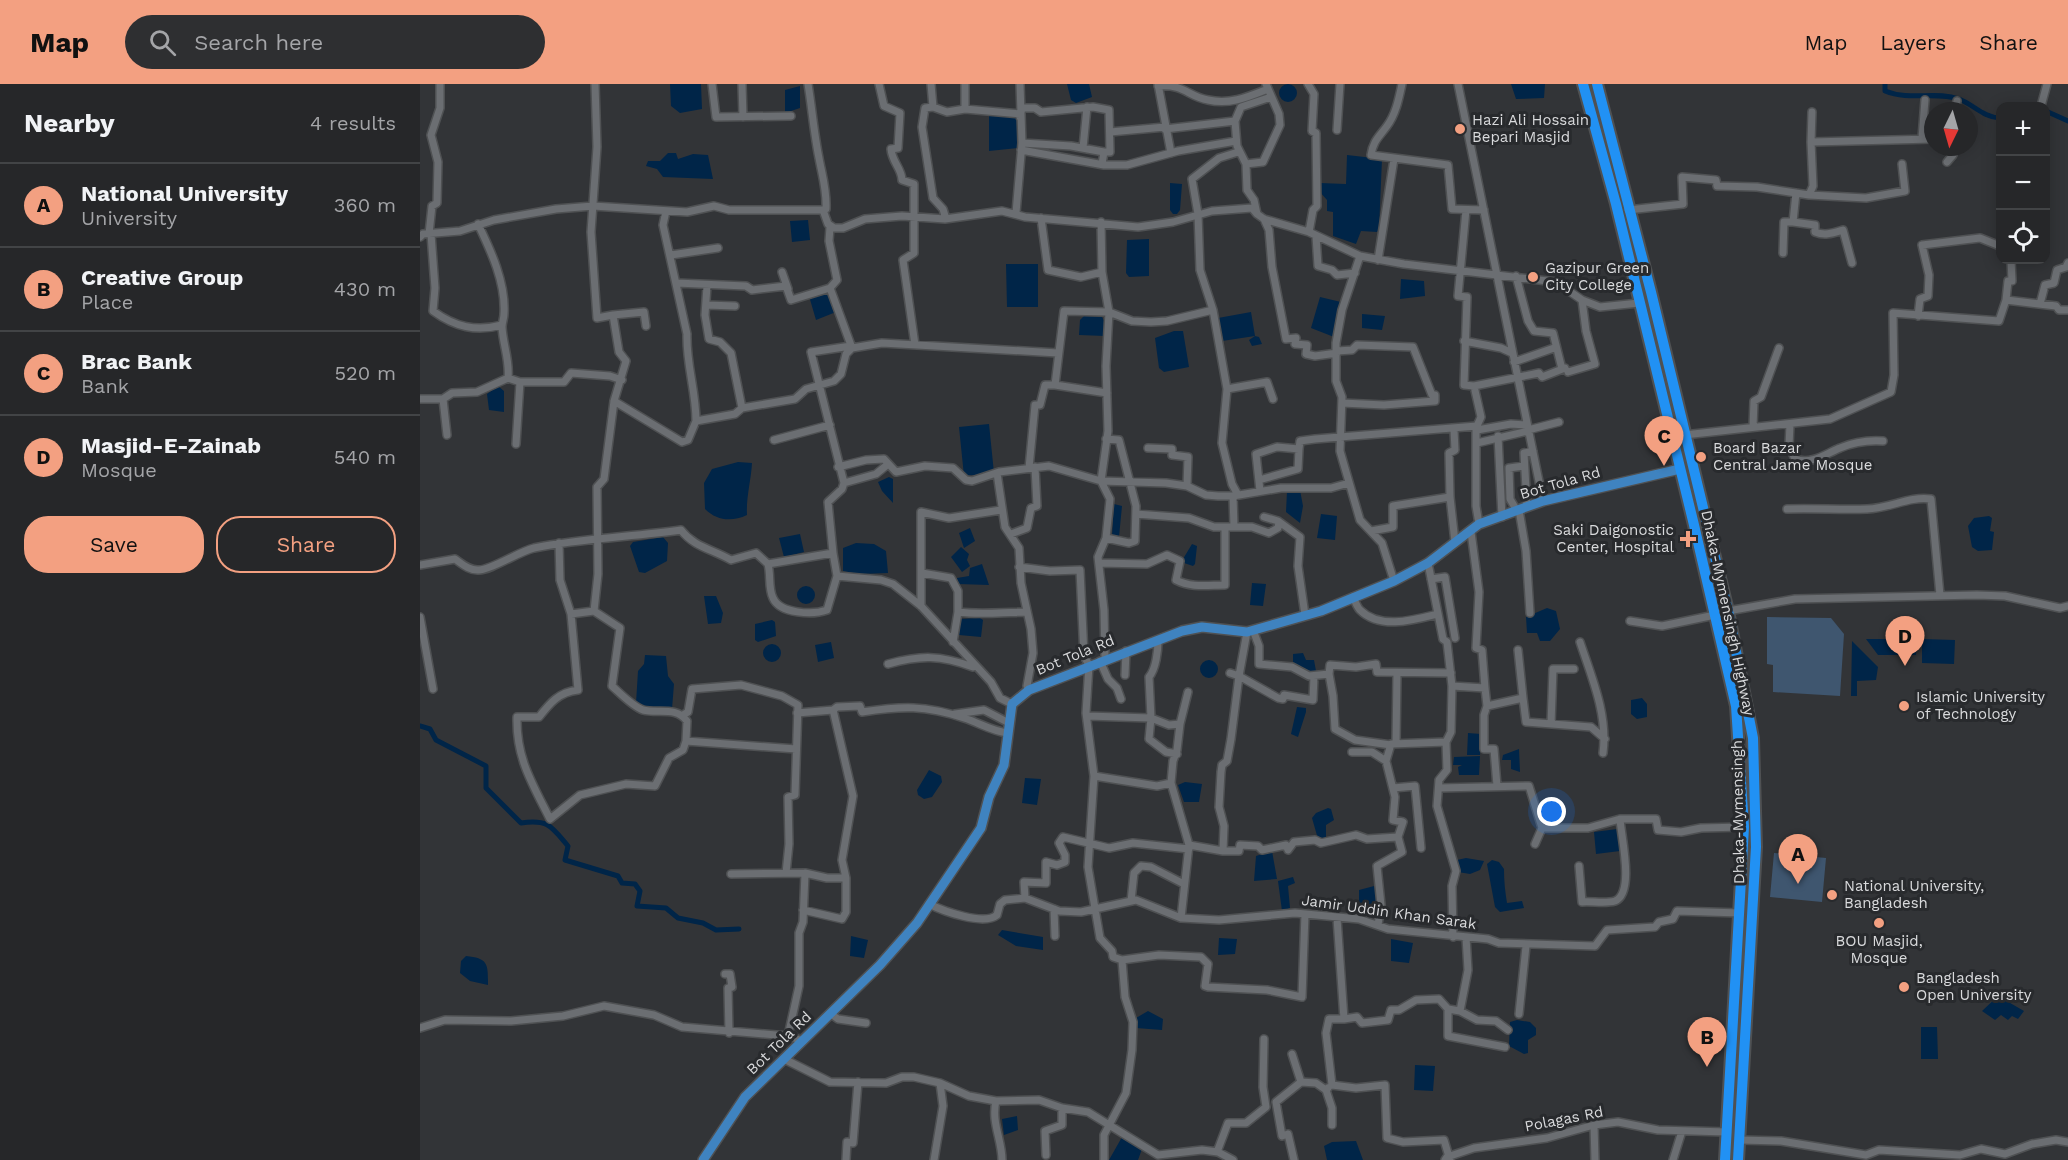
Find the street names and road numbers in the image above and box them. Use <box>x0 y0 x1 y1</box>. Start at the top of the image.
street label: Bot Tola Rd <box>1518 463 1602 503</box>
street label: Dhaka-Mymensingh Highway <box>1697 509 1759 718</box>
street label: Bot Tola Rd <box>1033 631 1117 679</box>
street label: Dhaka-Mymensingh <box>1728 740 1748 884</box>
street label: Jamir Uddin Khan Sarak <box>1300 891 1478 933</box>
street label: Bot Tola Rd <box>743 1008 815 1078</box>
street label: Polagas Rd <box>1523 1103 1605 1135</box>

